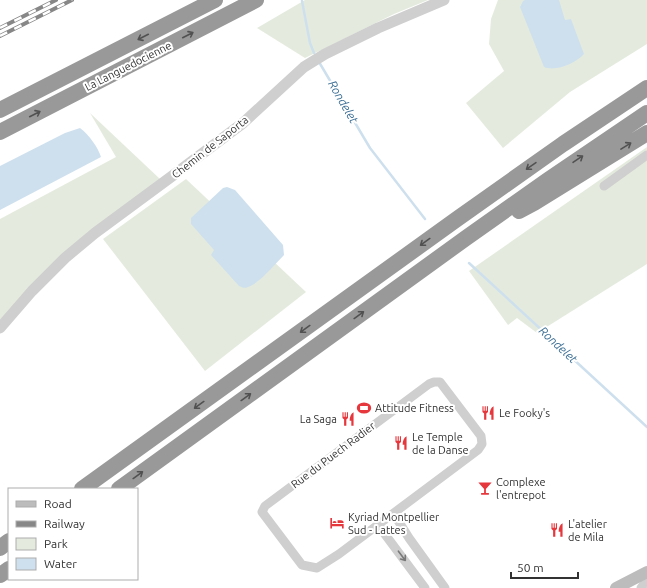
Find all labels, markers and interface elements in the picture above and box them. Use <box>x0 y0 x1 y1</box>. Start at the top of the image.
one-way arrow <box>181 31 193 38</box>
one-way arrow <box>137 34 149 41</box>
street label: La Languedocienne <box>83 39 173 93</box>
water label: Rondelet <box>326 78 361 126</box>
one-way arrow <box>28 110 40 117</box>
street label: Chemin de Saporta <box>169 113 251 181</box>
one-way arrow <box>620 141 632 149</box>
one-way arrow <box>572 155 583 163</box>
one-way arrow <box>526 162 537 170</box>
one-way arrow <box>420 238 431 246</box>
one-way arrow <box>354 311 365 320</box>
water label: Rondelet <box>537 324 580 366</box>
one-way arrow <box>299 325 310 333</box>
one-way arrow <box>240 393 251 401</box>
sports icon: Attitude Fitness <box>356 400 372 416</box>
one-way arrow <box>194 401 205 409</box>
place label: Attitude Fitness <box>375 402 454 414</box>
restaurant icon: Le Fooky's <box>480 405 496 421</box>
place label: Le Fooky's <box>499 407 550 419</box>
restaurant icon: La Saga <box>340 411 356 427</box>
place label: La Saga <box>300 413 337 425</box>
street label: Rue du Puech Radier <box>289 419 378 490</box>
place label: Le Temple de la Danse <box>412 431 469 456</box>
restaurant icon: Le Temple de la Danse <box>393 435 409 451</box>
one-way arrow <box>133 471 144 479</box>
place label: Complexe l'entrepot <box>496 476 546 501</box>
bar icon: Complexe l'entrepot <box>477 480 493 496</box>
legend <box>8 488 138 580</box>
text: Road <box>44 497 72 510</box>
place label: Kyriad Montpellier Sud - Lattes <box>348 511 440 536</box>
hotel icon: Kyriad Montpellier Sud - Lattes <box>329 515 345 531</box>
text: Railway <box>44 517 85 530</box>
place label: L'atelier de Mila <box>568 518 608 543</box>
restaurant icon: L'atelier de Mila <box>549 522 565 538</box>
text: Park <box>44 537 68 550</box>
one-way arrow <box>398 551 406 562</box>
scale bar <box>511 554 578 580</box>
text: Water <box>44 557 77 570</box>
text: 50 m <box>517 561 544 574</box>

